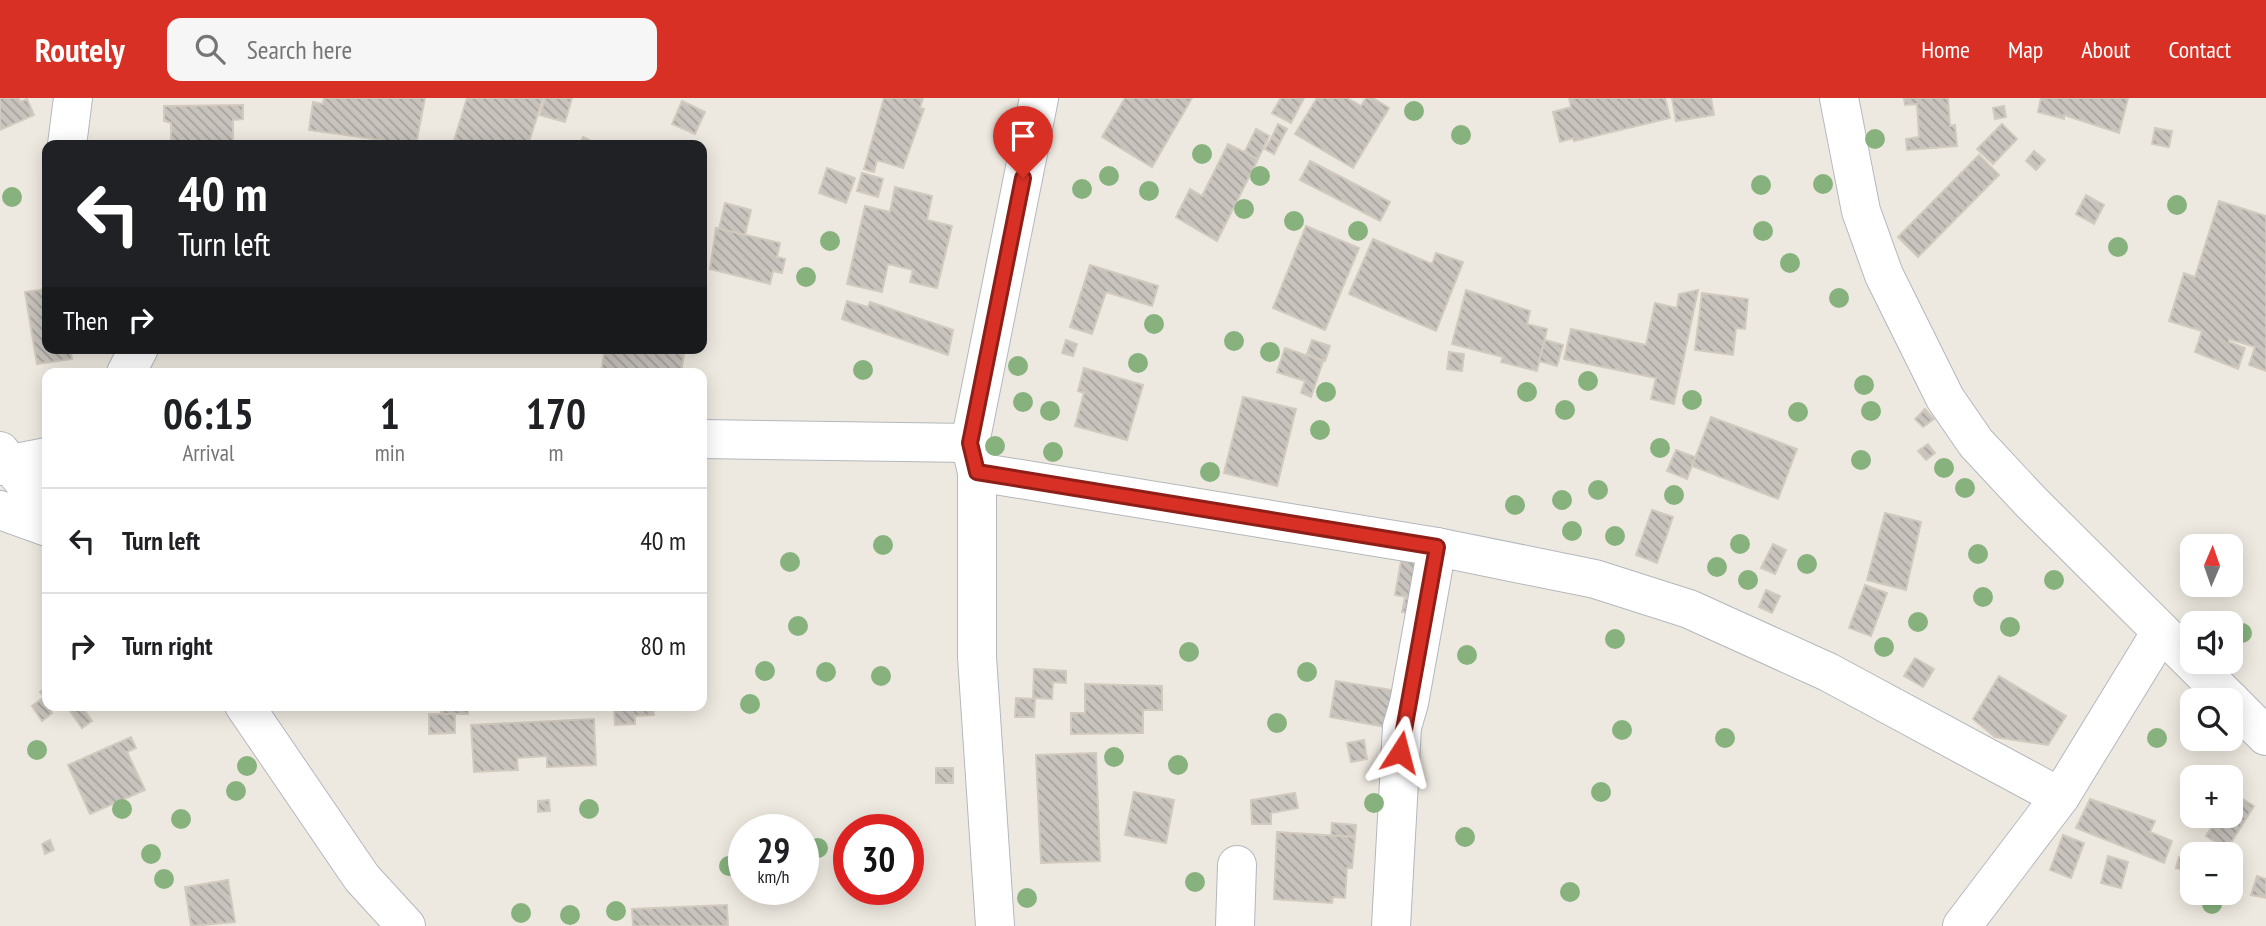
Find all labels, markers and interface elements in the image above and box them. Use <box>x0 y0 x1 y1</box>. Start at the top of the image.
search box <box>167 18 657 81</box>
text: Routely <box>35 28 125 71</box>
icon: search <box>191 30 229 68</box>
text: Search here <box>247 33 352 66</box>
text: Home <box>1921 34 1970 65</box>
text: Map <box>2008 34 2043 65</box>
text: About <box>2081 34 2130 65</box>
text: Contact <box>2168 34 2231 65</box>
pin <box>993 106 1053 178</box>
icon: arrive <box>1004 117 1042 155</box>
text: 40 m <box>178 161 267 225</box>
icon: left <box>63 168 154 259</box>
text: Turn left <box>178 223 270 265</box>
icon: right <box>122 301 160 339</box>
text: Then <box>63 304 108 337</box>
text: 06:15 <box>163 386 254 441</box>
text: 1 <box>380 386 400 441</box>
text: 170 <box>526 386 586 441</box>
text: Arrival <box>182 438 234 467</box>
text: min <box>375 438 405 467</box>
text: m <box>548 438 563 467</box>
icon: left <box>63 522 101 560</box>
text: Turn left <box>122 524 200 557</box>
text: 40 m <box>640 524 686 557</box>
north arrow <box>2180 534 2244 597</box>
map controls <box>2180 534 2243 905</box>
button: sound <box>2180 611 2243 674</box>
icon: right <box>63 627 101 665</box>
text: Turn right <box>122 629 213 662</box>
text: 80 m <box>640 629 686 662</box>
button: search <box>2180 688 2243 751</box>
position arrow <box>1363 715 1437 789</box>
button: + <box>2180 765 2243 828</box>
speed limit sign: 30 <box>833 814 924 905</box>
text: 29 <box>757 827 790 873</box>
button: − <box>2180 842 2243 905</box>
text: km/h <box>758 865 789 888</box>

